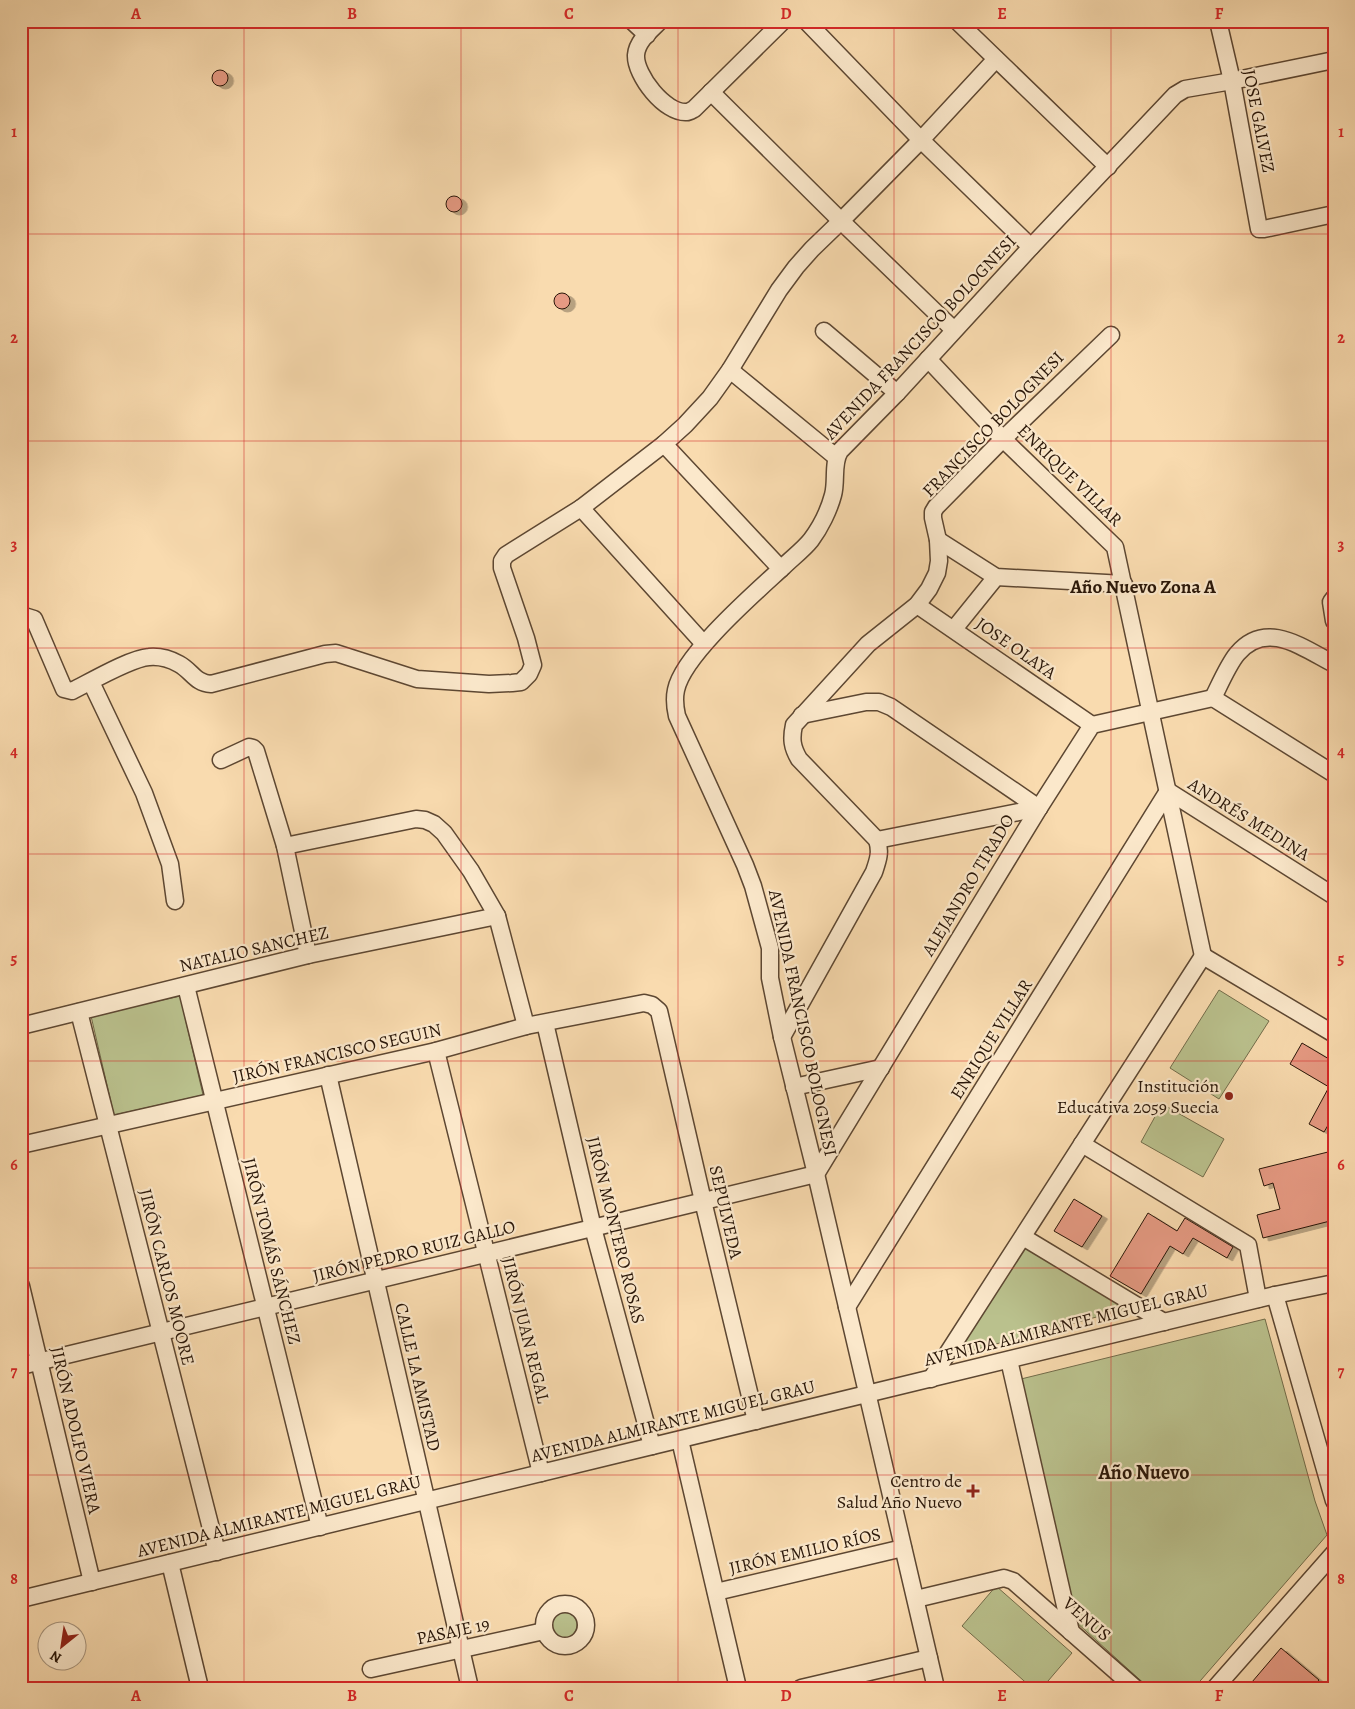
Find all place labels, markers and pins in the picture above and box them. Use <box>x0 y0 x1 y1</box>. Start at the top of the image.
place label: Institución Educativa 2059 Suecia <box>1057 1074 1220 1119</box>
marker: Institución Educativa 2059 Suecia <box>1223 1090 1235 1102</box>
place label: Centro de Salud Año Nuevo <box>837 1469 962 1514</box>
marker: Centro de Salud Año Nuevo <box>966 1484 980 1498</box>

